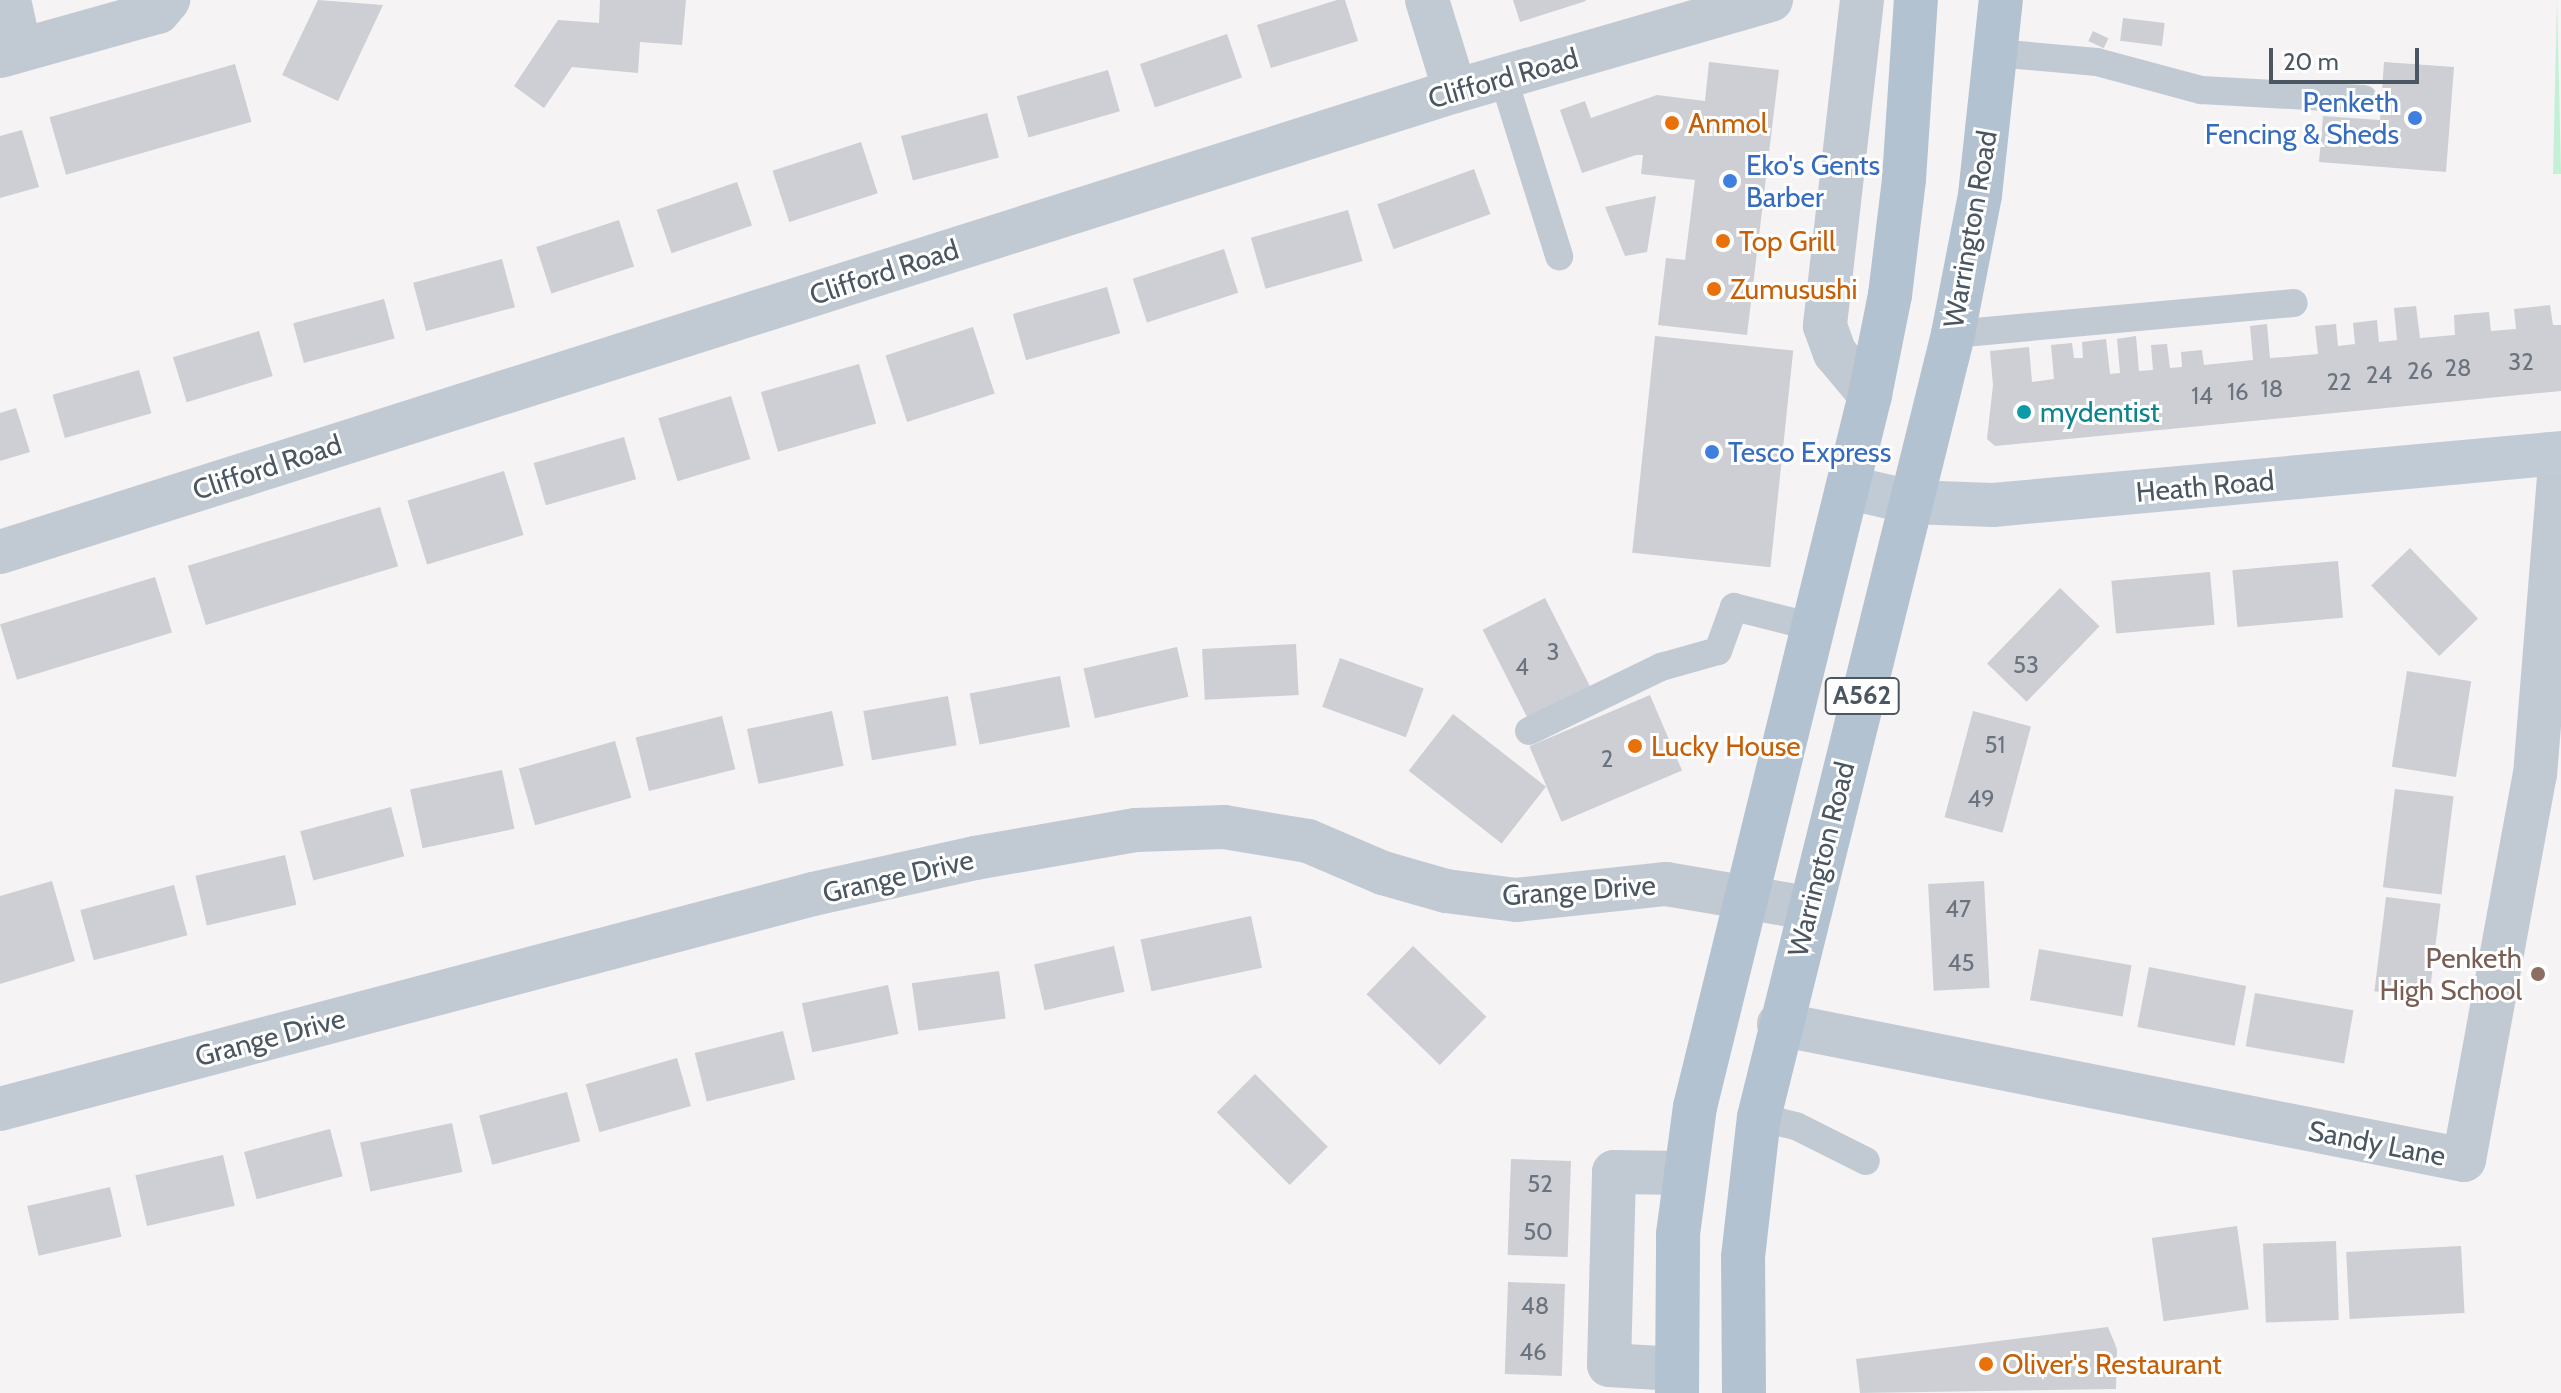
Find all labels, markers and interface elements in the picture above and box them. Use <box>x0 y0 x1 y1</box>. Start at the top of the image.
scale bar <box>2273 32 2423 82</box>
street label: Clifford Road <box>1424 41 1582 115</box>
text: 20 m <box>2283 47 2339 76</box>
place label: Penketh Fencing & Sheds <box>2205 85 2399 151</box>
place label: Anmol <box>1688 106 1767 140</box>
marker: Penketh Fencing & Sheds <box>2406 109 2424 127</box>
marker: Anmol <box>1663 114 1681 132</box>
street label: Warrington Road <box>1936 128 2004 330</box>
place label: Eko's Gents Barber <box>1746 148 1880 214</box>
marker: Eko's Gents Barber <box>1721 172 1739 190</box>
place label: Top Grill <box>1739 224 1836 258</box>
street label: Clifford Road <box>805 232 963 312</box>
marker: Top Grill <box>1714 232 1732 250</box>
place label: Zumusushi <box>1730 272 1857 306</box>
marker: Zumusushi <box>1705 280 1723 298</box>
house number: 32 <box>2508 348 2534 376</box>
house number: 28 <box>2444 354 2472 382</box>
house number: 26 <box>2407 357 2433 385</box>
house number: 24 <box>2366 361 2392 389</box>
house number: 22 <box>2326 368 2352 396</box>
house number: 18 <box>2261 375 2283 403</box>
house number: 16 <box>2227 378 2249 406</box>
house number: 14 <box>2191 382 2213 410</box>
place label: mydentist <box>2040 395 2160 429</box>
marker: mydentist <box>2015 403 2033 421</box>
street label: Clifford Road <box>188 427 346 507</box>
place label: Tesco Express <box>1728 435 1891 469</box>
marker: Tesco Express <box>1703 443 1721 461</box>
street label: Heath Road <box>2135 463 2275 509</box>
house number: 3 <box>1547 638 1559 666</box>
house number: 53 <box>2013 651 2039 679</box>
house number: 4 <box>1515 653 1529 681</box>
road number: A562 <box>1824 674 1900 718</box>
place label: Lucky House <box>1651 729 1801 763</box>
house number: 51 <box>1985 731 2005 759</box>
marker: Lucky House <box>1626 737 1644 755</box>
house number: 2 <box>1601 745 1613 773</box>
street label: Warrington Road <box>1781 758 1861 960</box>
house number: 49 <box>1967 785 1995 813</box>
street label: Grange Drive <box>819 842 977 910</box>
street label: Grange Drive <box>1501 868 1657 912</box>
house number: 47 <box>1945 895 1971 923</box>
place label: Penketh High School <box>2379 941 2522 1007</box>
house number: 45 <box>1948 949 1974 977</box>
marker: Penketh High School <box>2529 965 2547 983</box>
street label: Grange Drive <box>191 1001 349 1073</box>
street label: Sandy Lane <box>2306 1113 2448 1173</box>
house number: 52 <box>1527 1170 1553 1198</box>
house number: 50 <box>1523 1218 1553 1246</box>
house number: 48 <box>1521 1292 1549 1320</box>
house number: 46 <box>1519 1338 1547 1366</box>
place label: Oliver's Restaurant <box>2002 1347 2222 1381</box>
marker: Oliver's Restaurant <box>1977 1355 1995 1373</box>

